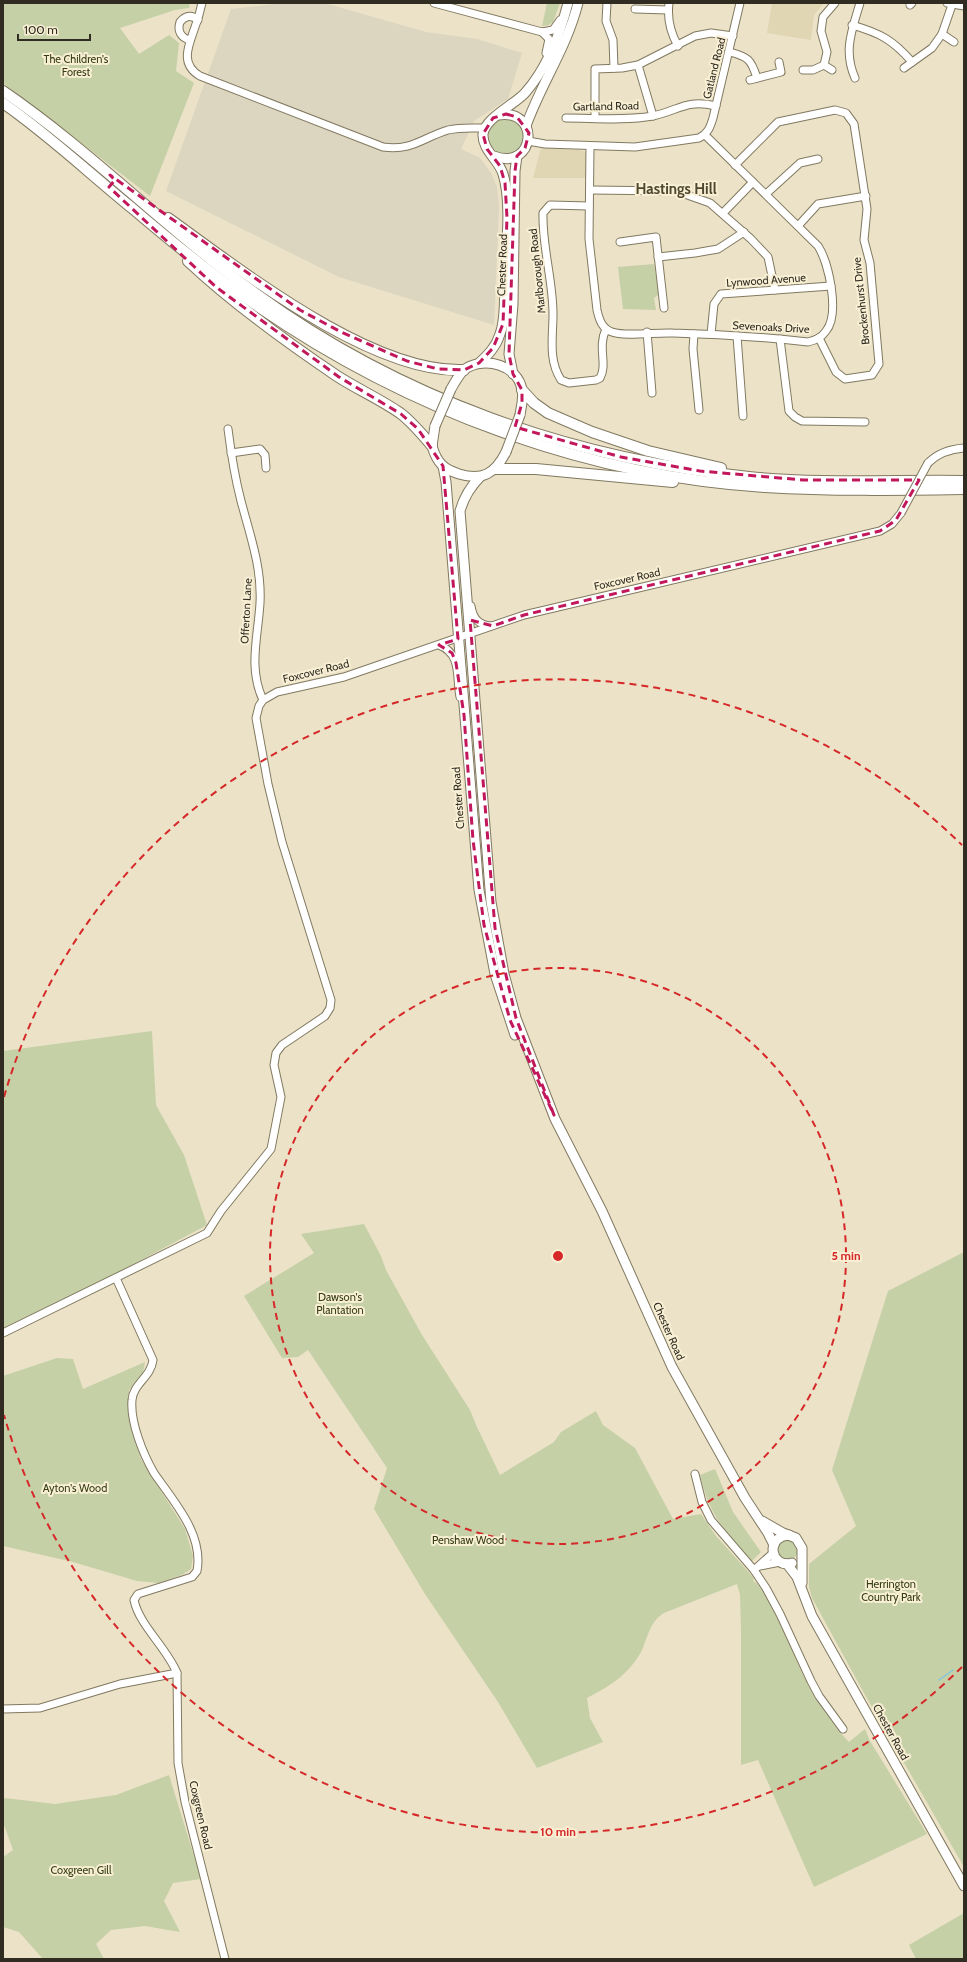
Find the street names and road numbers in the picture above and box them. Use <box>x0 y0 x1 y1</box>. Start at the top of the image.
street label: Gatland Road <box>700 36 728 100</box>
street label: Gartland Road <box>573 98 639 114</box>
street label: Marlborough Road <box>526 228 548 314</box>
street label: Chester Road <box>494 234 510 296</box>
street label: Brockenhurst Drive <box>849 256 873 345</box>
street label: Lynwood Avenue <box>726 270 807 290</box>
street label: Sevenoaks Drive <box>732 318 810 336</box>
street label: Foxcover Road <box>592 565 662 593</box>
street label: Offerton Lane <box>237 578 255 644</box>
street label: Foxcover Road <box>281 656 351 686</box>
street label: Chester Road <box>449 767 467 829</box>
street label: Chester Road <box>650 1300 688 1362</box>
street label: Chester Road <box>870 1701 912 1763</box>
street label: Coxgreen Road <box>186 1779 216 1851</box>

